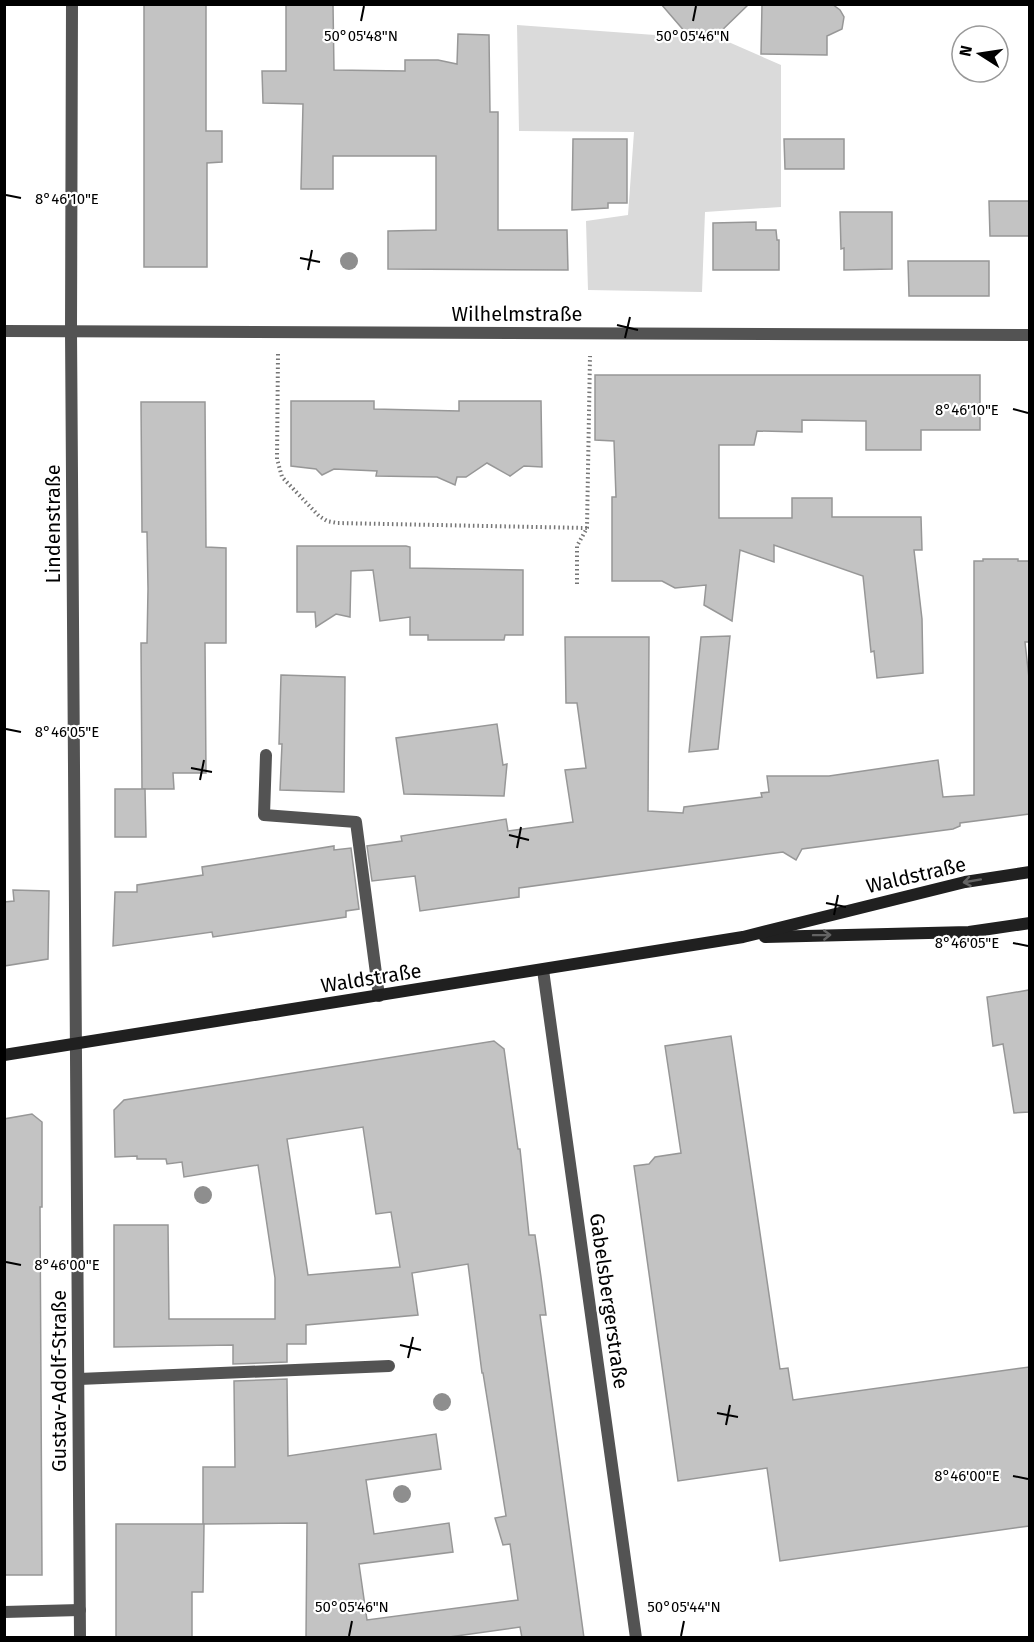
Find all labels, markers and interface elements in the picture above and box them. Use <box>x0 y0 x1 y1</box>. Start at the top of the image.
north arrow <box>950 24 1010 84</box>
text: 50°05'48"N <box>324 27 398 45</box>
text: 50°05'46"N <box>656 27 730 45</box>
text: N <box>955 44 976 58</box>
text: 8°46'10"E <box>35 190 99 208</box>
street label: Wilhelmstraße <box>452 302 582 326</box>
text: 8°46'10"E <box>935 401 999 419</box>
street label: Lindenstraße <box>41 464 65 584</box>
text: 8°46'05"E <box>35 723 99 741</box>
street label: Waldstraße <box>864 852 968 898</box>
one-way arrow <box>962 876 982 887</box>
one-way arrow <box>812 929 832 941</box>
text: 8°46'05"E <box>935 934 999 952</box>
street label: Waldstraße <box>319 958 423 998</box>
street label: Gabelsbergerstraße <box>585 1212 633 1390</box>
text: 8°46'00"E <box>34 1256 100 1274</box>
street label: Gustav-Adolf-Straße <box>47 1290 71 1472</box>
text: 8°46'00"E <box>934 1467 1000 1485</box>
text: 50°05'46"N <box>315 1598 389 1616</box>
text: 50°05'44"N <box>647 1598 721 1616</box>

